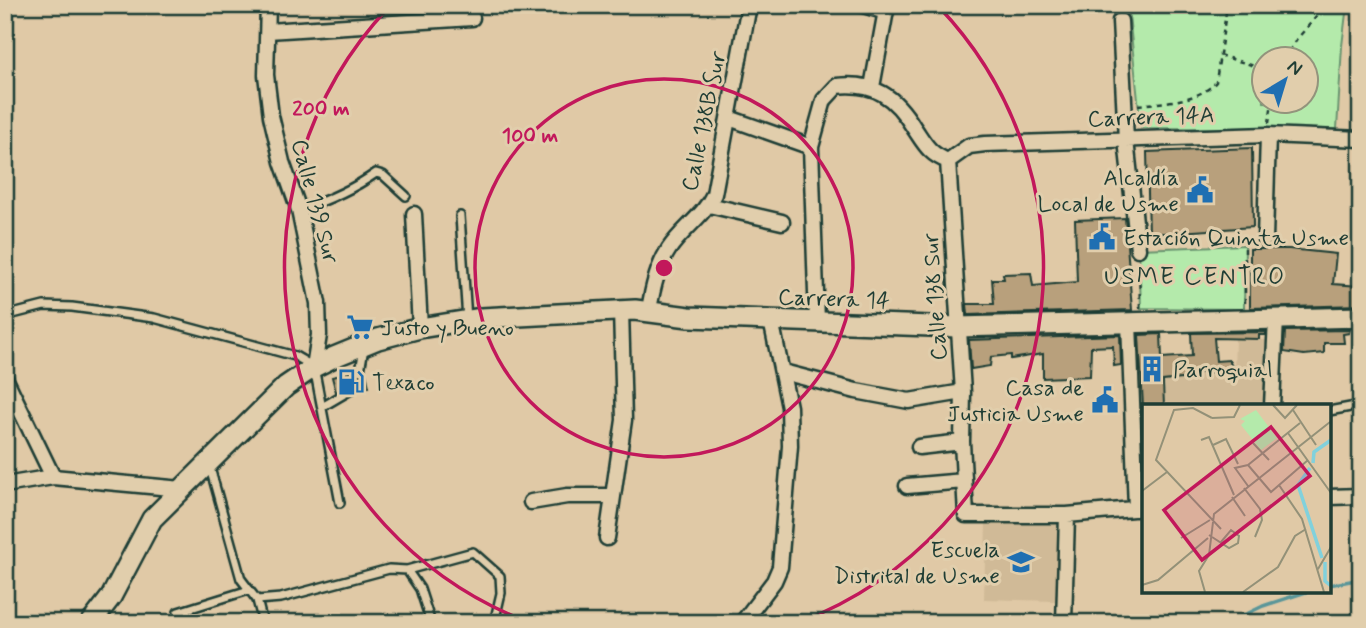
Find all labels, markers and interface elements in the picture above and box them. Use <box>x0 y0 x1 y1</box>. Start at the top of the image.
north arrow <box>1250 46 1320 116</box>
street label: Calle 138B Sur <box>675 48 734 194</box>
text: N <box>1282 54 1307 82</box>
text: 200 m <box>292 95 350 123</box>
street label: Carrera 14A <box>1087 101 1215 135</box>
text: 100 m <box>502 122 558 150</box>
street label: Calle 139 Sur <box>283 136 345 267</box>
place label: Alcaldía Local de Usme <box>1037 164 1179 220</box>
public building icon: Alcaldía Local de Usme <box>1185 175 1215 205</box>
public building icon: Estación Quinta Usme <box>1087 222 1117 252</box>
place label: Estación Quinta Usme <box>1123 224 1349 254</box>
street label: Calle 138 Sur <box>917 232 955 362</box>
centre of rings <box>652 256 676 280</box>
district label: USME CENTRO <box>1104 262 1286 293</box>
street label: Carrera 14 <box>777 283 890 317</box>
supermarket icon: Justo y Bueno <box>345 312 375 342</box>
place label: Justo y Bueno <box>381 314 514 344</box>
building icon: Parroquial <box>1137 354 1167 384</box>
place label: Parroquial <box>1173 356 1273 386</box>
fuel station icon: Texaco <box>336 367 366 397</box>
place label: Texaco <box>372 369 435 399</box>
place label: Casa de Justicia Usme <box>947 374 1084 430</box>
public building icon: Casa de Justicia Usme <box>1090 385 1120 415</box>
inset map <box>1142 404 1331 593</box>
place label: Escuela Distrital de Usme <box>834 536 1000 592</box>
school or university icon: Escuela Distrital de Usme <box>1006 547 1036 577</box>

